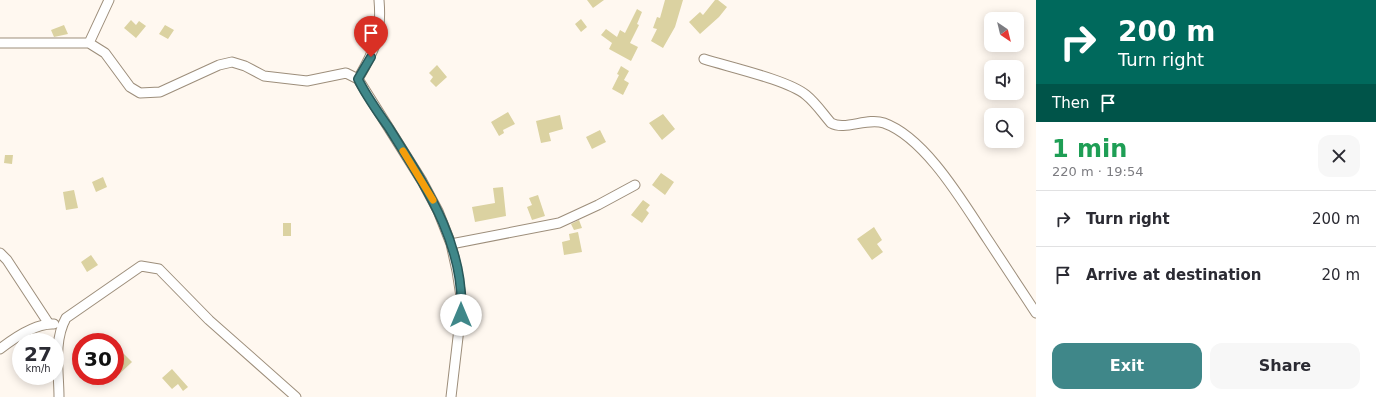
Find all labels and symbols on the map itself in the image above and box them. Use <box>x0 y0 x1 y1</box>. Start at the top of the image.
north arrow <box>984 12 1024 52</box>
pin <box>354 16 388 57</box>
position arrow <box>440 294 482 336</box>
speed limit sign: 30 <box>72 333 124 385</box>

